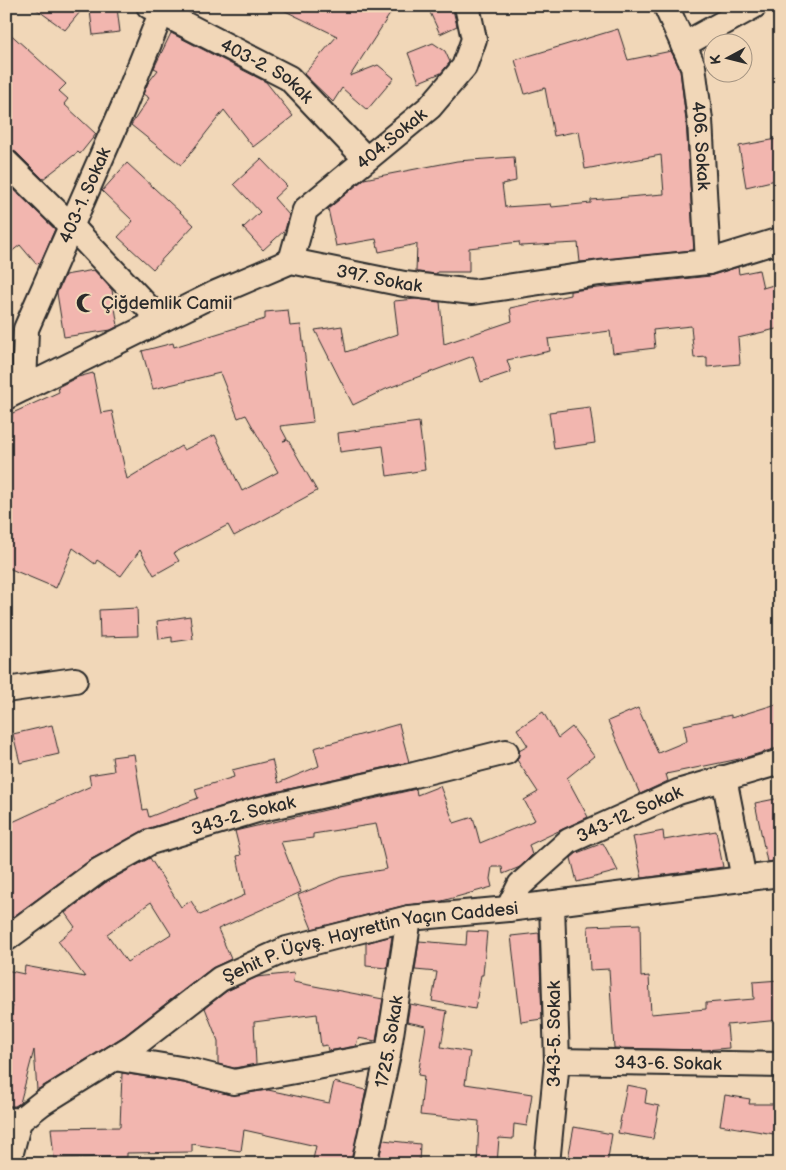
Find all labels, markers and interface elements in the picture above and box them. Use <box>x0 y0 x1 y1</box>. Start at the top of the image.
north arrow <box>704 32 754 82</box>
street label: 403-2. Sokak <box>217 34 318 108</box>
text: K <box>707 53 725 65</box>
street label: 406. Sokak <box>687 100 714 191</box>
street label: 404.Sokak <box>352 104 431 174</box>
street label: 403-1. Sokak <box>55 144 115 247</box>
street label: 397. Sokak <box>334 260 424 297</box>
mosque icon: Çiğdemlik Camii <box>75 292 97 314</box>
place label: Çiğdemlik Camii <box>101 293 233 314</box>
street label: 343-12. Sokak <box>573 781 686 847</box>
street label: 343-2. Sokak <box>189 792 298 840</box>
street label: Şehit P. Üçvş. Hayrettin Yaçın Caddesi <box>219 898 520 987</box>
street label: 343-5. Sokak <box>544 980 565 1087</box>
street label: 1725. Sokak <box>371 994 408 1090</box>
street label: 343-6. Sokak <box>614 1052 722 1075</box>

